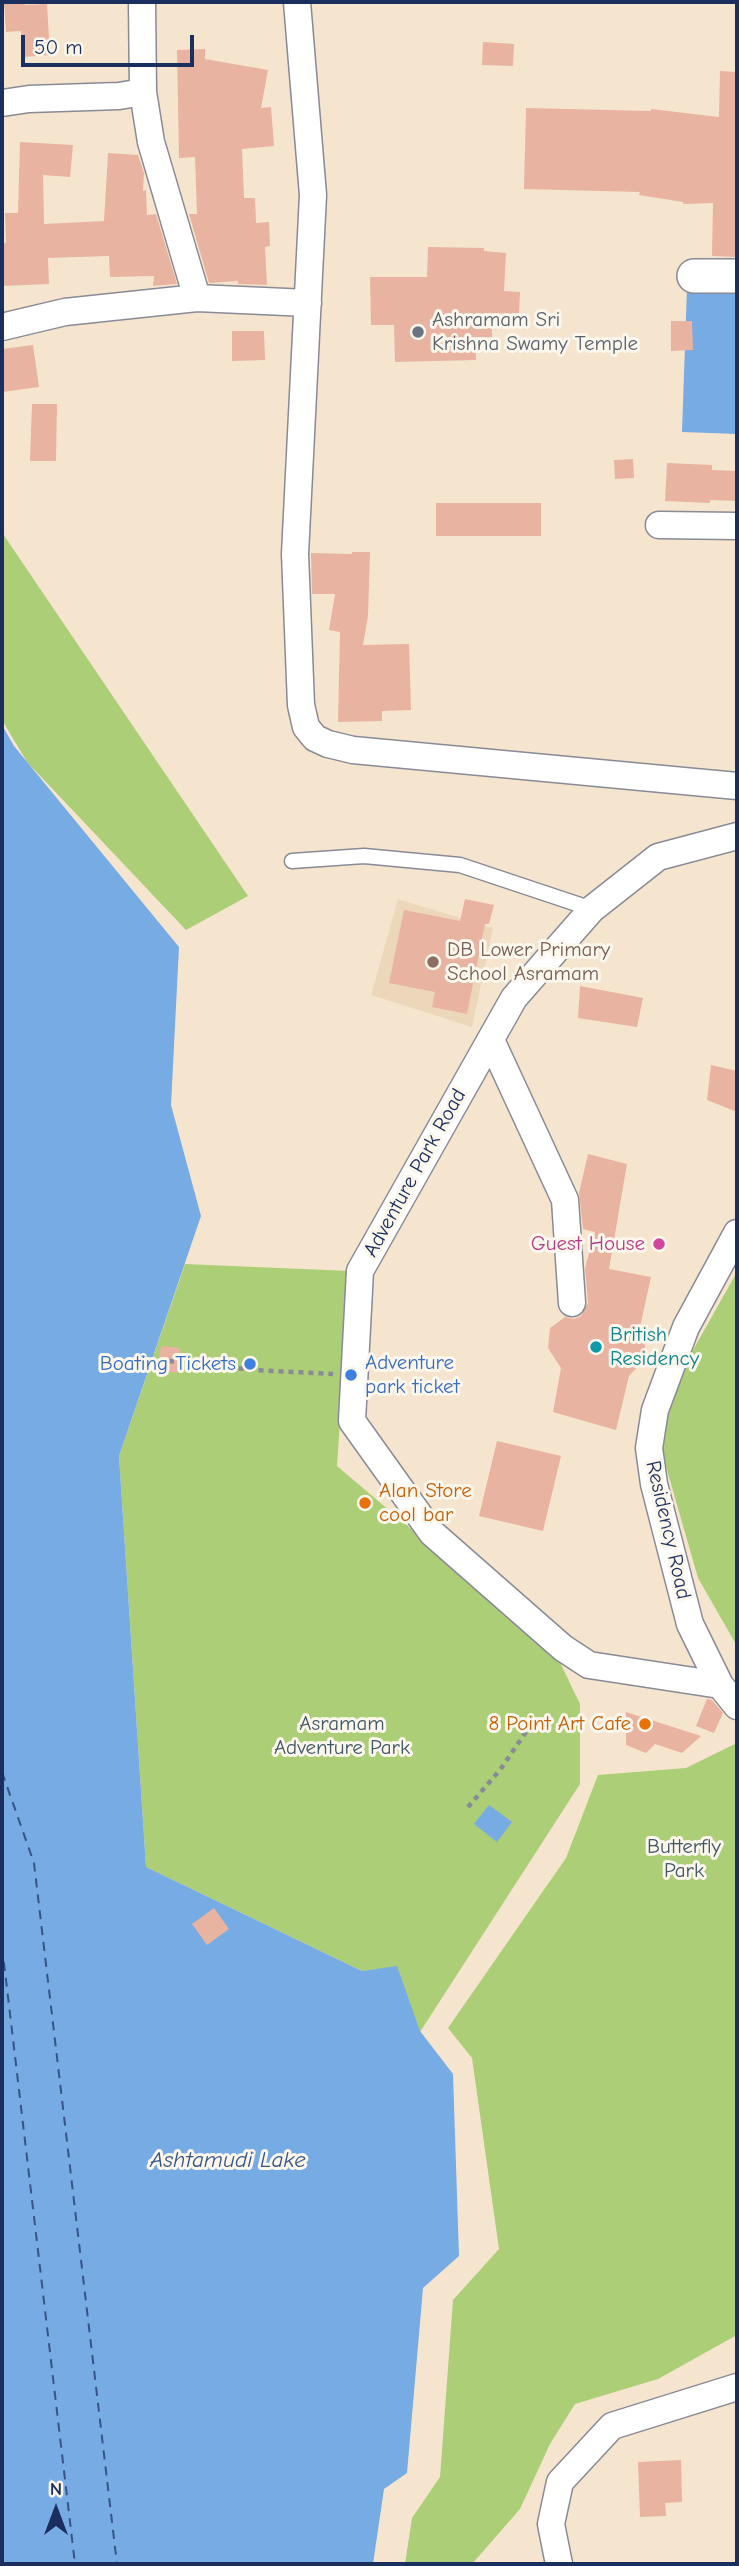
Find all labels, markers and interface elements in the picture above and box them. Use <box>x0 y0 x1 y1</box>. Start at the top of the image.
scale bar <box>24 21 198 65</box>
text: 50 m <box>34 35 83 59</box>
place label: Ashramam Sri Krishna Swamy Temple <box>432 307 638 357</box>
marker: Ashramam Sri Krishna Swamy Temple <box>410 324 426 340</box>
place label: DB Lower Primary School Asramam <box>447 937 610 987</box>
marker: DB Lower Primary School Asramam <box>425 954 441 970</box>
street label: Adventure Park Road <box>358 1084 472 1262</box>
place label: Guest House <box>531 1231 645 1257</box>
marker: Guest House <box>651 1236 667 1252</box>
place label: British Residency <box>610 1322 699 1372</box>
marker: British Residency <box>588 1339 604 1355</box>
place label: Adventure park ticket <box>365 1350 460 1400</box>
place label: Boating Tickets <box>100 1351 236 1377</box>
marker: Boating Tickets <box>242 1356 258 1372</box>
marker: Adventure park ticket <box>343 1367 359 1383</box>
street label: Residency Road <box>640 1458 696 1602</box>
place label: Alan Store cool bar <box>379 1478 472 1528</box>
marker: Alan Store cool bar <box>357 1495 373 1511</box>
park label: Asramam Adventure Park <box>274 1711 410 1761</box>
place label: 8 Point Art Cafe <box>488 1711 631 1737</box>
marker: 8 Point Art Cafe <box>637 1716 653 1732</box>
park label: Butterfly Park <box>647 1834 721 1884</box>
water label: Ashtamudi Lake <box>150 2146 306 2174</box>
north arrow <box>21 2475 91 2545</box>
text: N <box>50 2478 62 2500</box>

